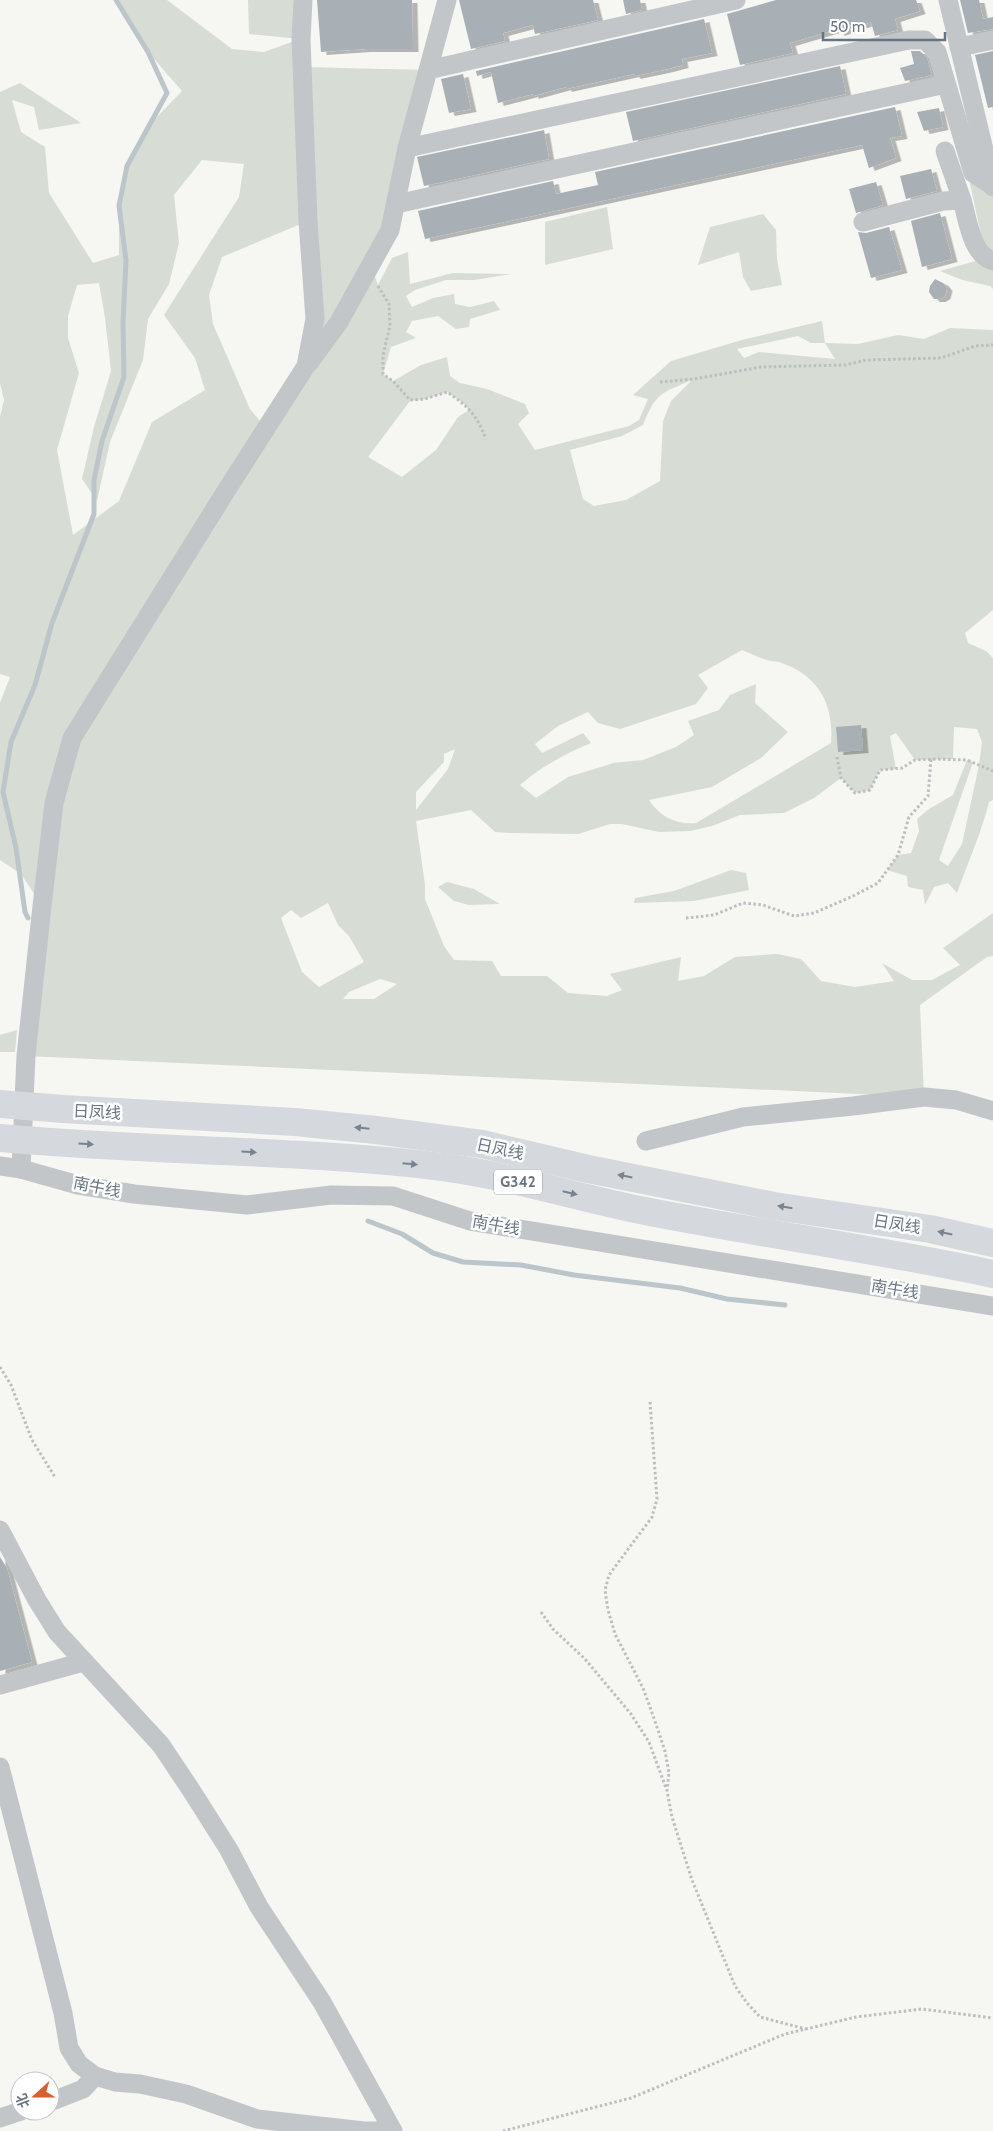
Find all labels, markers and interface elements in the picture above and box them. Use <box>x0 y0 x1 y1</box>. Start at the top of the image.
scale bar <box>823 10 946 42</box>
text: 50 m <box>830 18 865 36</box>
street label: 日凤线 <box>73 1101 121 1123</box>
one-way arrow <box>354 1124 370 1132</box>
street label: 日凤线 <box>475 1135 525 1163</box>
one-way arrow <box>78 1141 94 1149</box>
one-way arrow <box>241 1148 257 1156</box>
one-way arrow <box>403 1160 419 1168</box>
road number: G342 <box>494 1170 542 1194</box>
one-way arrow <box>618 1172 633 1180</box>
street label: 南牛线 <box>72 1173 122 1201</box>
one-way arrow <box>563 1189 578 1197</box>
one-way arrow <box>776 1203 792 1211</box>
street label: 南牛线 <box>471 1211 521 1239</box>
street label: 日凤线 <box>872 1211 922 1237</box>
one-way arrow <box>937 1228 953 1236</box>
street label: 南牛线 <box>870 1276 920 1302</box>
north arrow <box>10 2071 60 2121</box>
text: 北 <box>12 2091 34 2110</box>

